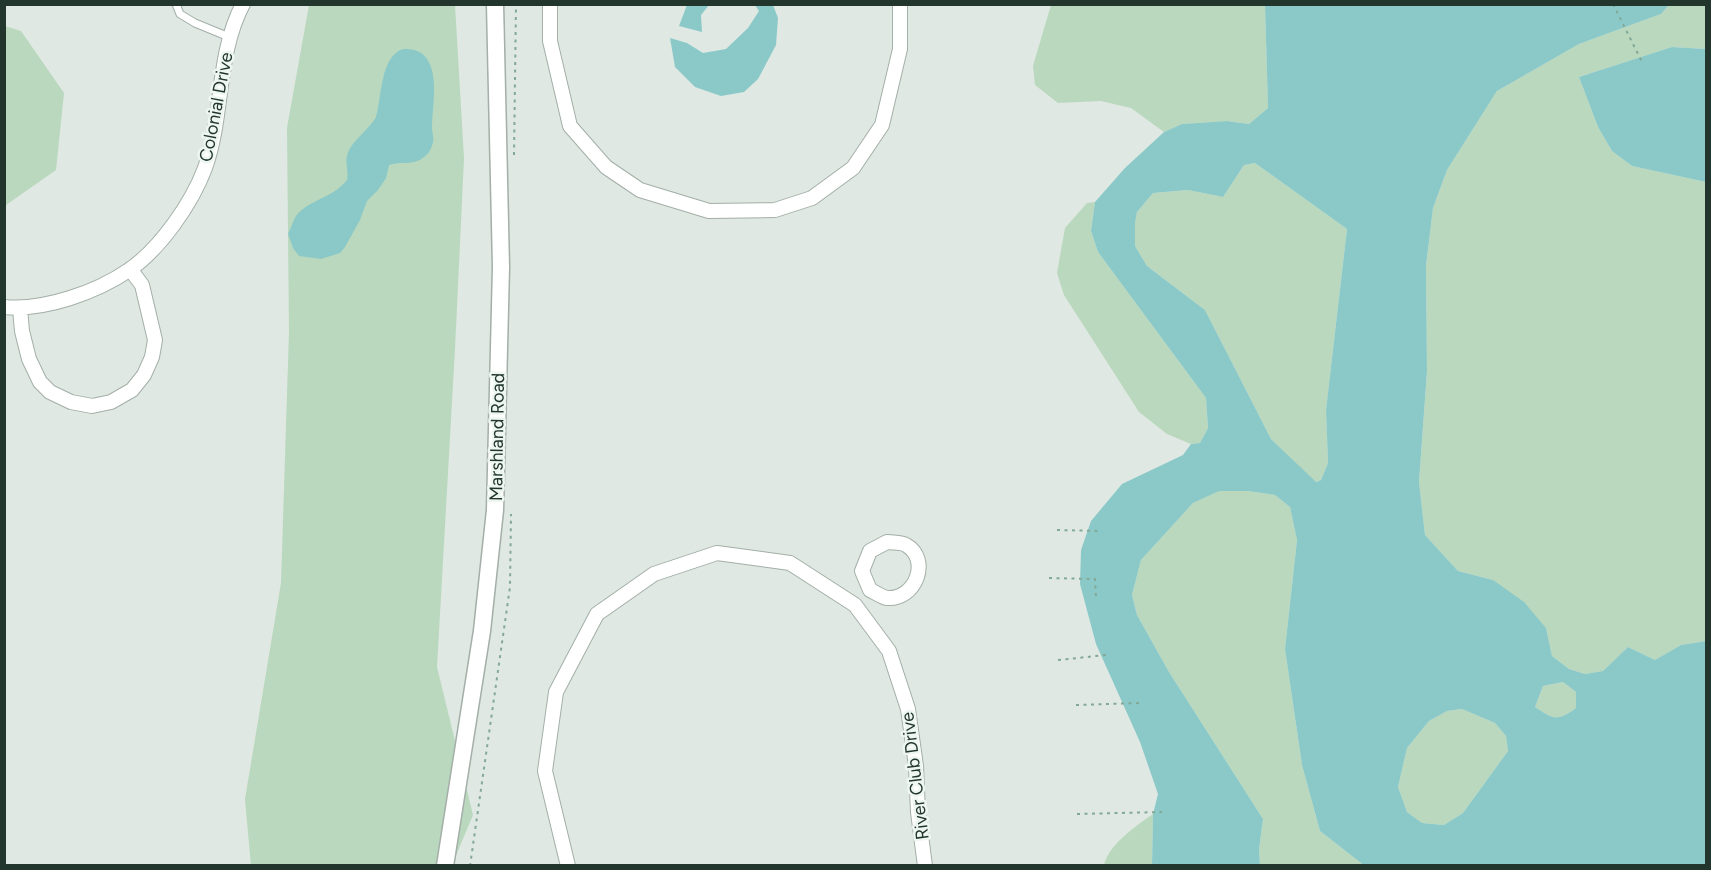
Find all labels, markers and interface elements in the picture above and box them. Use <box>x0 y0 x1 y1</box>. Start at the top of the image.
street label: Colonial Drive <box>195 50 237 164</box>
street label: Marshland Road <box>485 373 509 501</box>
street label: River Club Drive <box>896 711 934 841</box>

